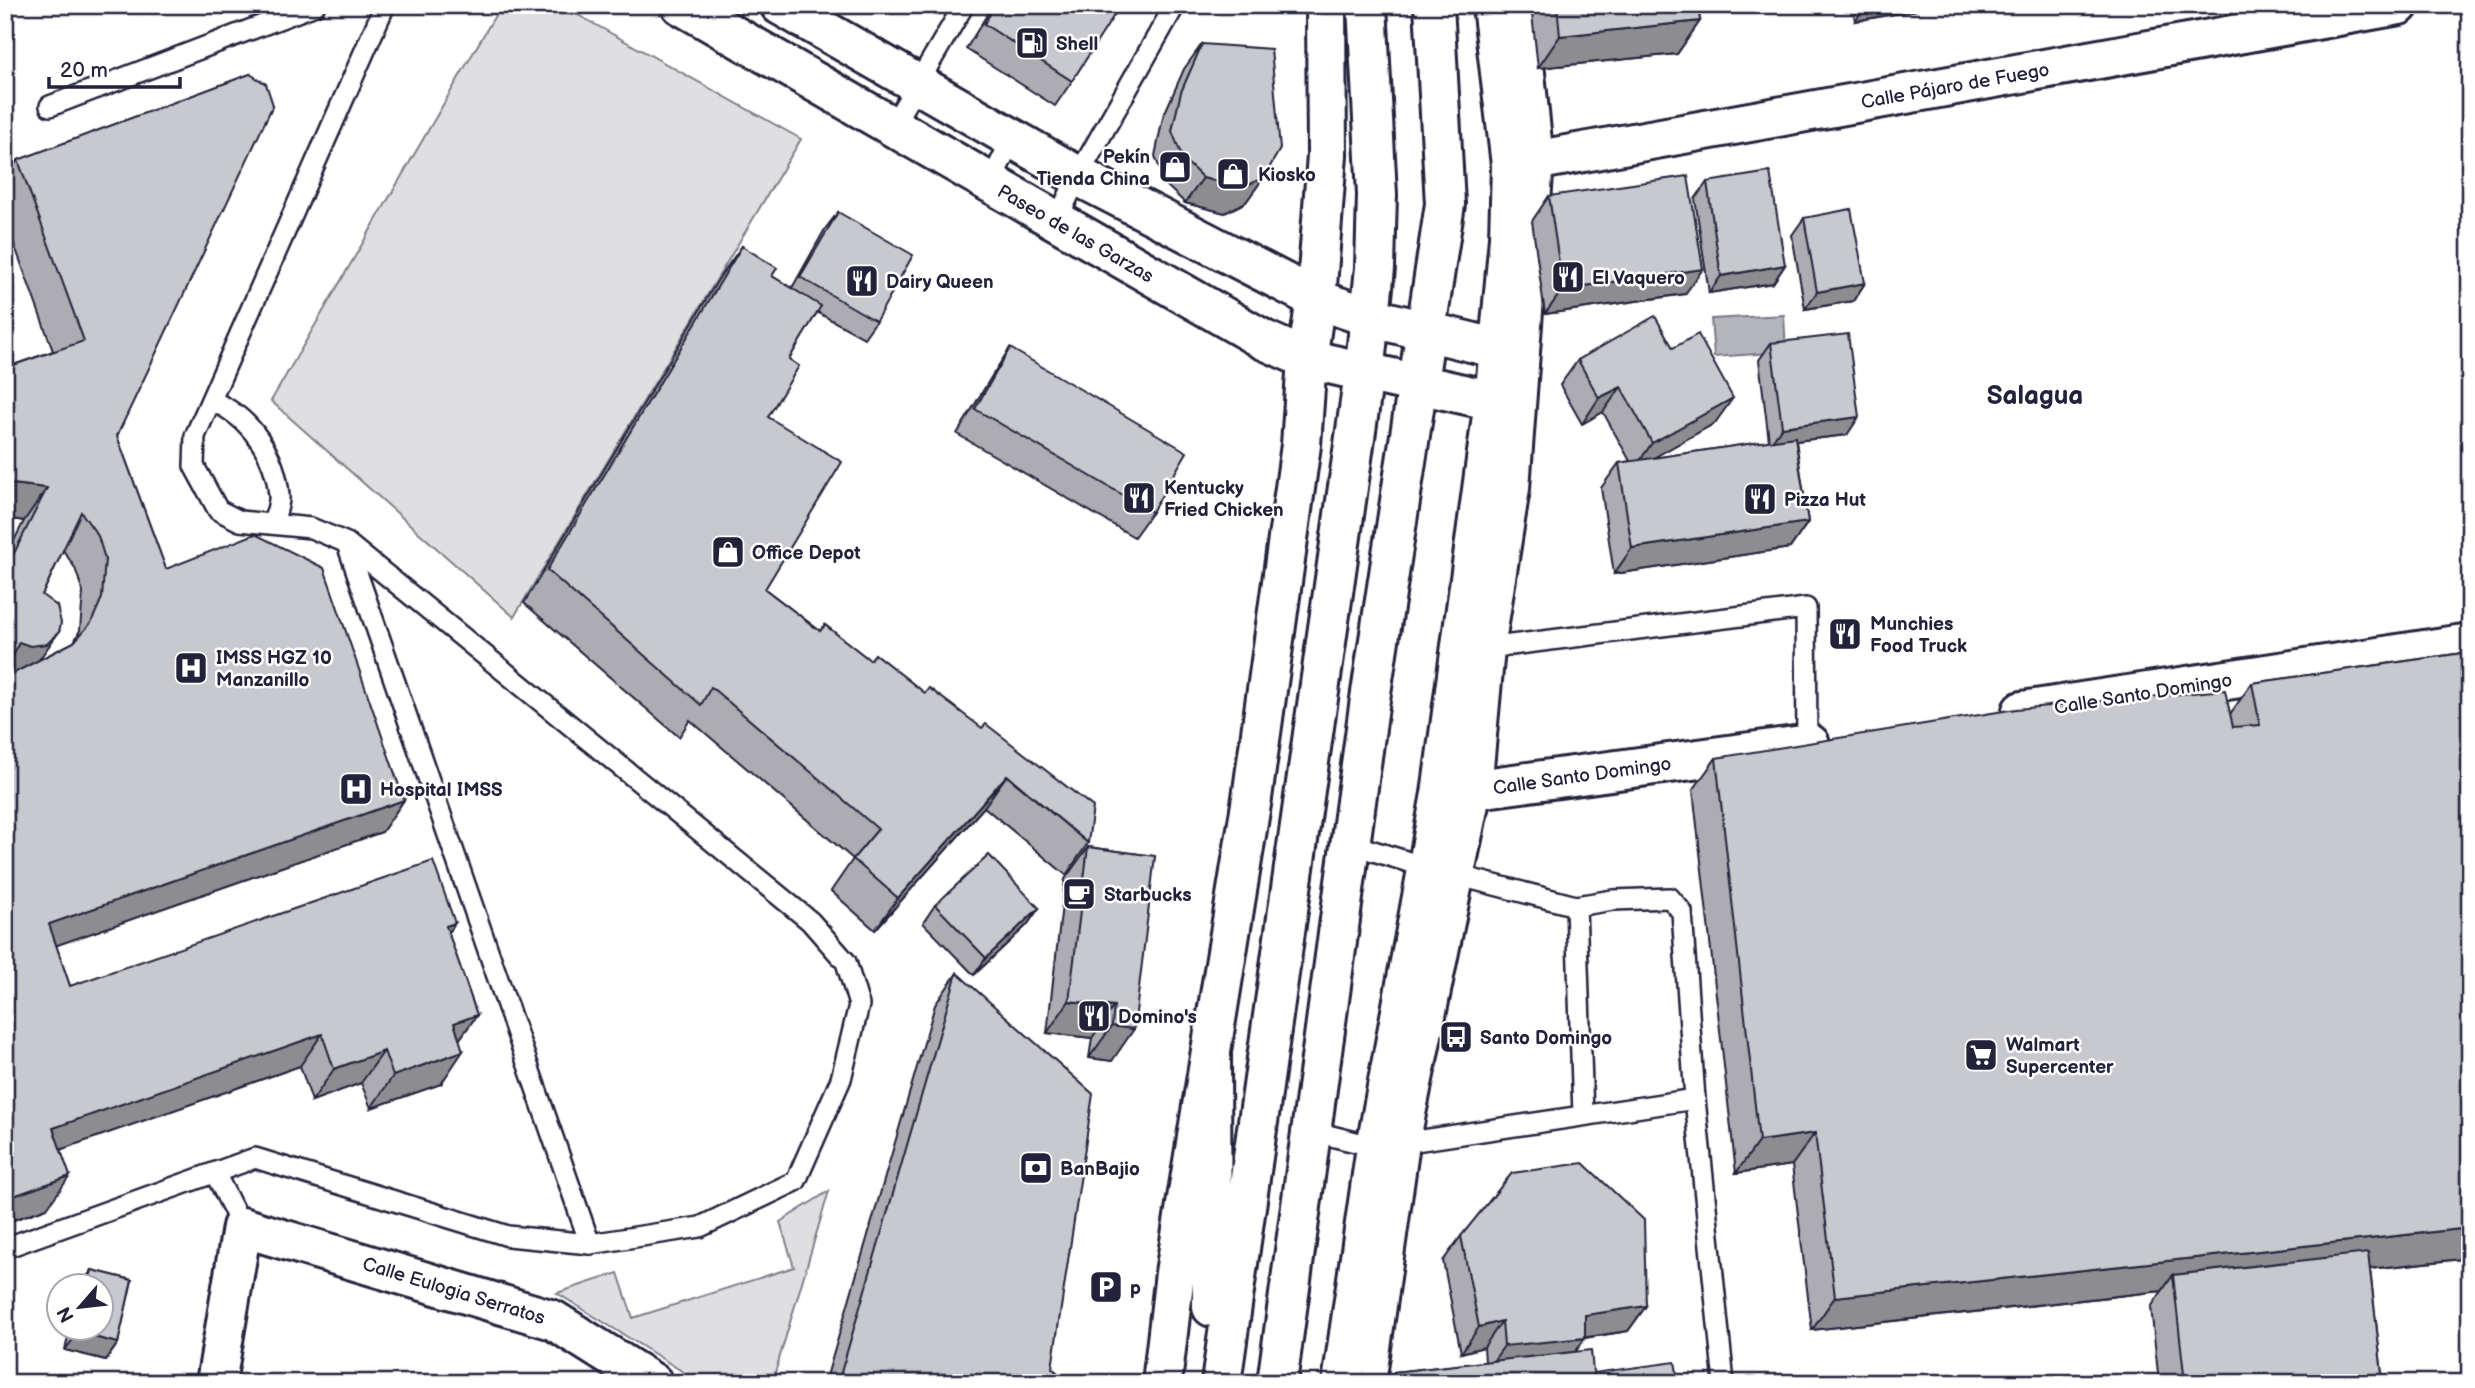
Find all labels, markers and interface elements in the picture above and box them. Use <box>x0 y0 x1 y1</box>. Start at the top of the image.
fuel station icon: Shell <box>1013 24 1051 62</box>
place label: Shell <box>1056 33 1098 56</box>
scale bar <box>49 46 180 90</box>
text: 20 m <box>60 58 108 83</box>
street label: Calle Pájaro de Fuego <box>1859 59 2051 114</box>
place label: Pekín Tienda China <box>1036 146 1150 191</box>
shop icon: Pekín Tienda China <box>1156 148 1194 186</box>
shop icon: Kiosko <box>1214 155 1252 193</box>
place label: Kiosko <box>1258 164 1316 187</box>
street label: Paseo de las Garzas <box>993 180 1157 288</box>
restaurant icon: El Vaquero <box>1549 258 1587 296</box>
restaurant icon: Dairy Queen <box>843 262 881 300</box>
place label: El Vaquero <box>1592 267 1685 290</box>
place label: Dairy Queen <box>886 271 993 294</box>
district label: Salagua <box>1987 381 2083 412</box>
place label: Kentucky Fried Chicken <box>1164 477 1284 522</box>
restaurant icon: Kentucky Fried Chicken <box>1120 479 1158 517</box>
restaurant icon: Pizza Hut <box>1741 480 1779 518</box>
place label: Pizza Hut <box>1784 489 1867 512</box>
shop icon: Office Depot <box>709 533 747 571</box>
place label: Office Depot <box>752 542 861 565</box>
place label: Munchies Food Truck <box>1870 613 1967 658</box>
restaurant icon: Munchies Food Truck <box>1826 615 1864 653</box>
place label: IMSS HGZ 10 Manzanillo <box>216 647 332 692</box>
hospital icon: IMSS HGZ 10 Manzanillo <box>172 649 210 687</box>
street label: Calle Santo Domingo <box>2053 669 2234 720</box>
street label: Calle Santo Domingo <box>1492 753 1673 800</box>
hospital icon: Hospital IMSS <box>337 770 375 808</box>
place label: Hospital IMSS <box>380 779 503 802</box>
cafe icon: Starbucks <box>1060 875 1098 913</box>
place label: Starbucks <box>1104 884 1192 907</box>
restaurant icon: Domino's <box>1075 997 1113 1035</box>
place label: Domino's <box>1118 1006 1197 1029</box>
bus stop icon: Santo Domingo <box>1437 1018 1475 1056</box>
place label: Santo Domingo <box>1480 1027 1612 1050</box>
place label: Walmart Supercenter <box>2006 1034 2114 1079</box>
supermarket icon: Walmart Supercenter <box>1962 1036 2000 1074</box>
bank icon: BanBajio <box>1017 1149 1055 1187</box>
place label: BanBajio <box>1060 1158 1140 1181</box>
street label: Calle Eulogia Serratos <box>359 1253 548 1330</box>
parking icon: p <box>1087 1268 1125 1306</box>
north arrow <box>46 1272 116 1342</box>
place label: p <box>1130 1277 1141 1300</box>
text: N <box>53 1303 80 1326</box>

